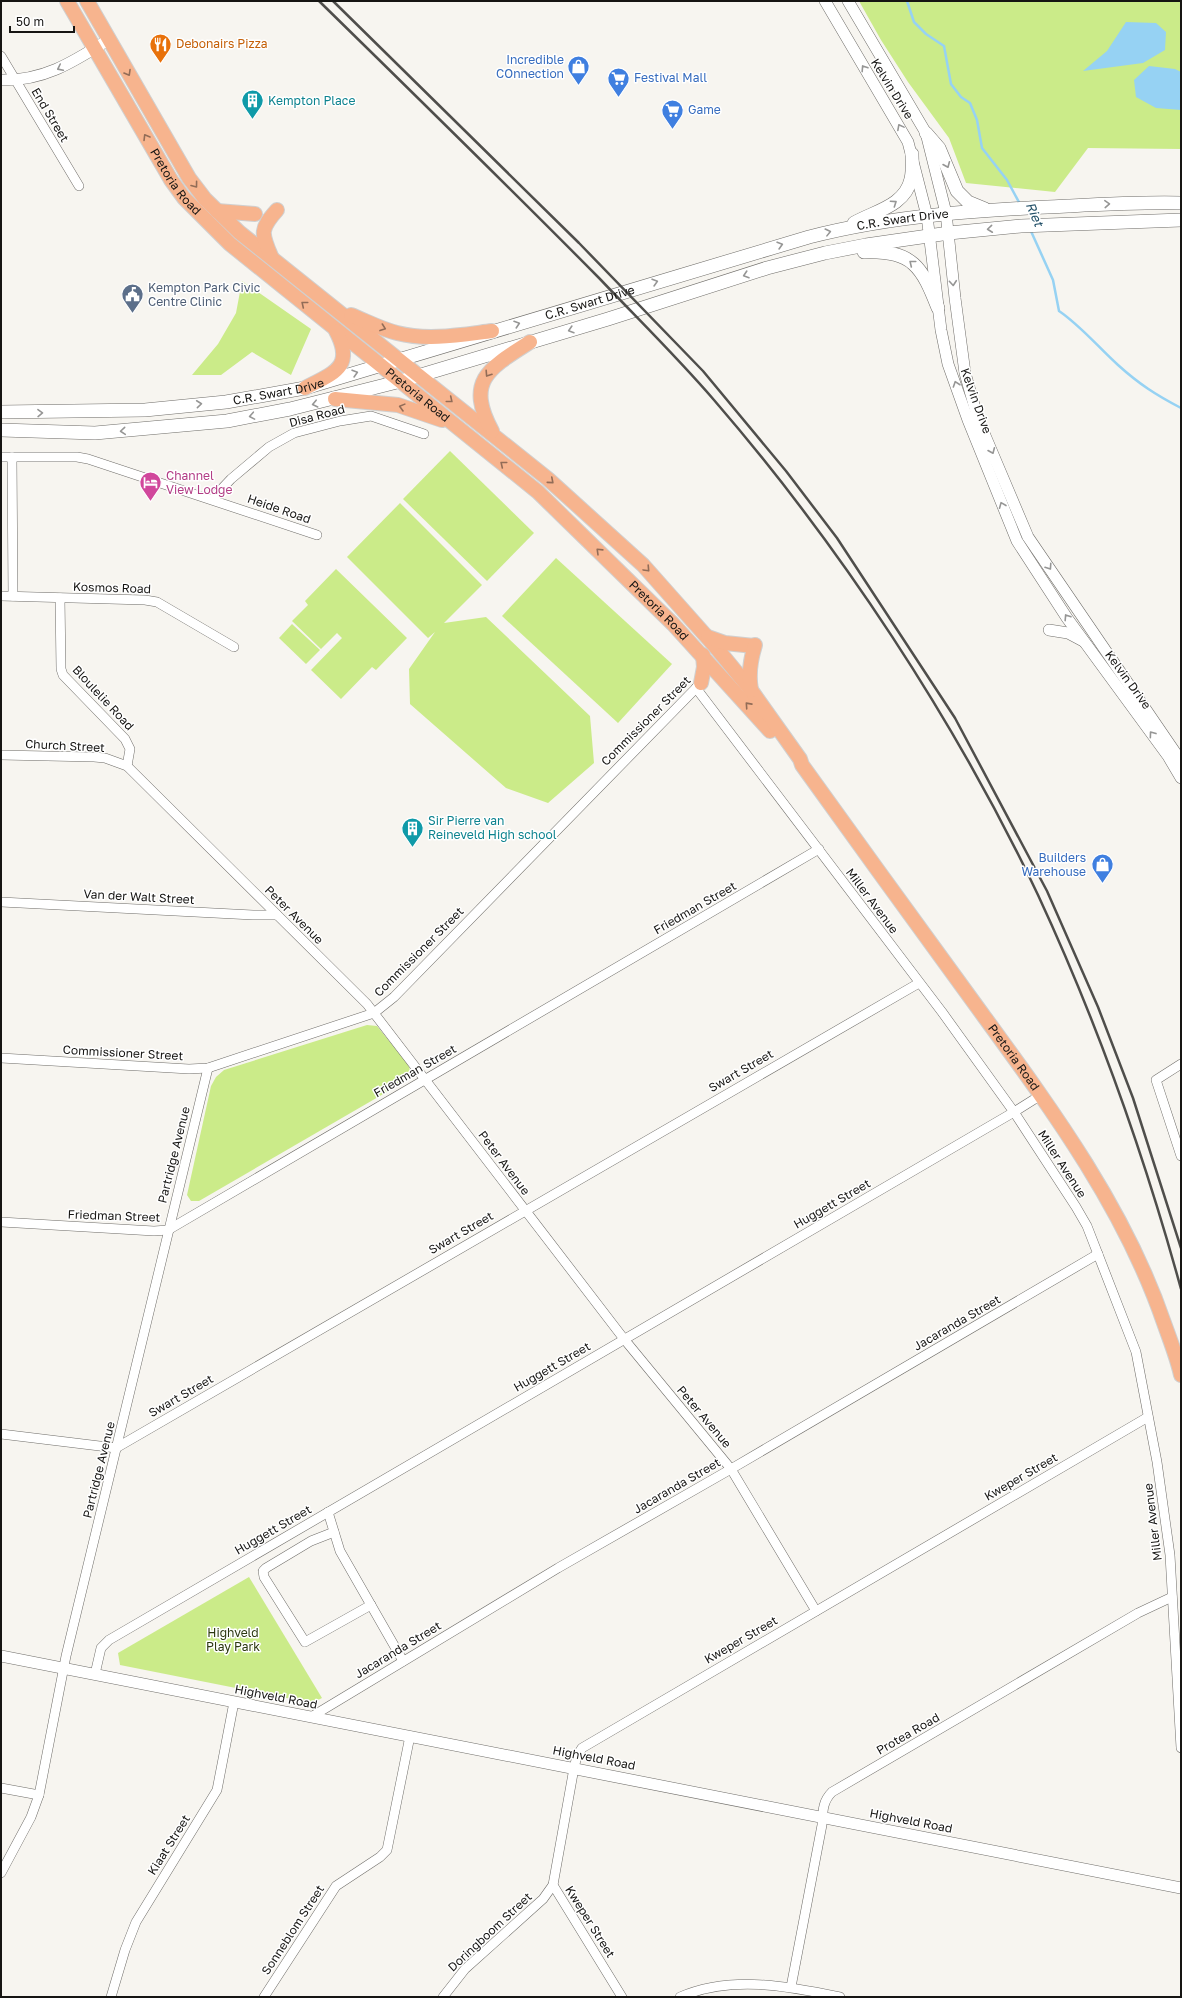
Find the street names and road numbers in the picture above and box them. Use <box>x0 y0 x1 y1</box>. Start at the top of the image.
street label: Kelvin Drive <box>868 56 917 122</box>
street label: End Street <box>28 85 73 145</box>
street label: Pretoria Road <box>147 145 205 218</box>
street label: C.R. Swart Drive <box>855 206 949 233</box>
street label: C.R. Swart Drive <box>543 282 636 323</box>
street label: Pretoria Road <box>383 364 453 425</box>
street label: Kelvin Drive <box>958 366 995 436</box>
street label: C.R. Swart Drive <box>232 375 326 408</box>
street label: Disa Road <box>287 401 346 430</box>
street label: Heide Road <box>245 491 313 526</box>
street label: Pretoria Road <box>626 577 692 643</box>
street label: Kosmos Road <box>73 579 151 596</box>
street label: Kelvin Drive <box>1102 648 1155 712</box>
street label: Bloulelie Road <box>69 662 137 733</box>
street label: Commissioner Street <box>598 673 694 769</box>
street label: Church Street <box>25 736 105 755</box>
street label: Miller Avenue <box>843 865 902 936</box>
street label: Friedman Street <box>651 878 739 937</box>
street label: Peter Avenue <box>262 882 327 947</box>
street label: Van der Walt Street <box>83 886 195 907</box>
street label: Commissioner Street <box>371 904 467 1000</box>
street label: Pretoria Road <box>985 1021 1043 1093</box>
street label: Friedman Street <box>371 1041 459 1100</box>
street label: Commissioner Street <box>62 1042 184 1063</box>
street label: Swart Street <box>706 1046 776 1095</box>
street label: Partridge Avenue <box>154 1105 193 1205</box>
street label: Miller Avenue <box>1035 1127 1090 1201</box>
street label: Peter Avenue <box>475 1128 533 1198</box>
street label: Huggett Street <box>791 1175 873 1232</box>
street label: Friedman Street <box>67 1206 161 1225</box>
street label: Swart Street <box>426 1208 496 1257</box>
street label: Jacaranda Street <box>910 1291 1003 1354</box>
street label: Huggett Street <box>511 1338 593 1395</box>
street label: Swart Street <box>146 1371 216 1420</box>
street label: Peter Avenue <box>674 1383 735 1451</box>
street label: Partridge Avenue <box>79 1420 118 1520</box>
street label: Kweper Street <box>981 1449 1060 1504</box>
street label: Jacaranda Street <box>630 1454 723 1517</box>
street label: Miller Avenue <box>1140 1482 1165 1562</box>
street label: Huggett Street <box>232 1501 314 1558</box>
street label: Kweper Street <box>701 1612 780 1667</box>
street label: Jacaranda Street <box>352 1618 444 1681</box>
street label: Highveld Road <box>234 1681 319 1712</box>
street label: Protea Road <box>873 1709 942 1758</box>
street label: Highveld Road <box>552 1742 637 1773</box>
street label: Highveld Road <box>869 1805 954 1836</box>
street label: Kiaat Street <box>144 1812 193 1878</box>
street label: Sonneblom Street <box>258 1882 327 1977</box>
street label: Kweper Street <box>562 1883 619 1961</box>
street label: Doringboom Street <box>445 1889 535 1974</box>

